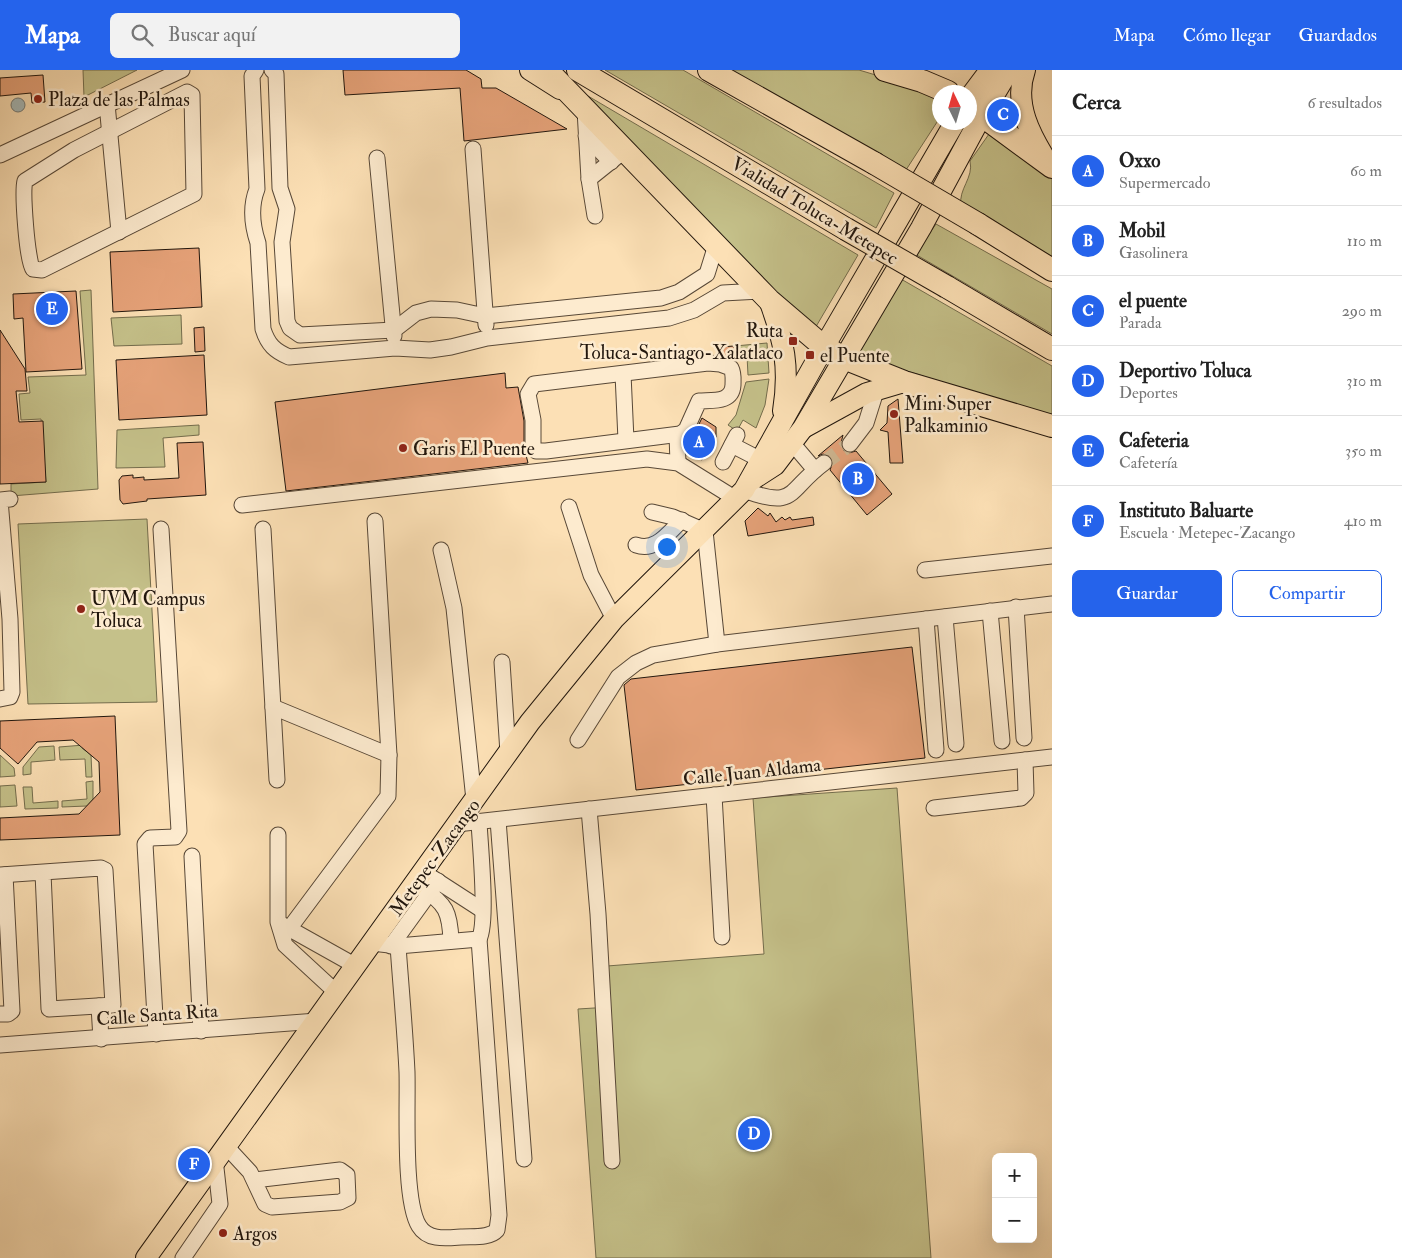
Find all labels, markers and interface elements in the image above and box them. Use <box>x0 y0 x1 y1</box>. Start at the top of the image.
search box <box>110 13 460 58</box>
text: Mapa <box>25 20 80 51</box>
icon: search <box>128 21 156 49</box>
text: Buscar aquí <box>168 23 256 47</box>
text: Mapa <box>1114 24 1155 47</box>
text: Cómo llegar <box>1183 24 1271 47</box>
text: Guardados <box>1299 24 1377 47</box>
north arrow <box>932 85 977 130</box>
place label: Plaza de las Palmas <box>48 88 190 112</box>
text: Cerca <box>1072 89 1121 116</box>
marker: Plaza de las Palmas <box>32 93 44 105</box>
text: 6 resultados <box>1307 93 1382 113</box>
pin: C <box>987 96 1019 134</box>
text: Oxxo <box>1119 149 1160 173</box>
street label: Vialidad Toluca-Metepec <box>726 151 903 271</box>
text: A <box>1083 161 1093 181</box>
text: 60 m <box>1350 161 1382 181</box>
text: Supermercado <box>1119 173 1210 193</box>
text: Mobil <box>1119 219 1165 243</box>
text: B <box>1083 231 1093 251</box>
text: 110 m <box>1347 231 1382 251</box>
text: Gasolinera <box>1119 243 1188 263</box>
text: el puente <box>1119 289 1187 313</box>
pin: E <box>36 290 68 328</box>
text: C <box>1082 301 1094 321</box>
text: 290 m <box>1342 301 1382 321</box>
text: Parada <box>1119 313 1162 333</box>
place label: Ruta Toluca-Santiago-Xalatlaco <box>580 319 783 365</box>
marker: Ruta Toluca-Santiago-Xalatlaco <box>787 335 799 347</box>
place label: el Puente <box>820 344 890 368</box>
marker: el Puente <box>804 349 816 361</box>
text: Deportivo Toluca <box>1119 359 1251 383</box>
text: D <box>1081 371 1095 391</box>
text: 310 m <box>1346 371 1382 391</box>
text: Deportes <box>1119 383 1178 403</box>
place label: Mini Super Palkaminio <box>904 392 991 438</box>
marker: Mini Super Palkaminio <box>888 408 900 420</box>
pin: A <box>683 423 715 461</box>
text: Cafeteria <box>1119 429 1189 453</box>
place label: Garis El Puente <box>413 437 535 461</box>
text: E <box>1082 441 1094 461</box>
text: 350 m <box>1345 441 1382 461</box>
marker: Garis El Puente <box>397 442 409 454</box>
text: Cafetería <box>1119 453 1178 473</box>
pin: B <box>842 460 874 498</box>
text: Instituto Baluarte <box>1119 499 1253 523</box>
text: F <box>1083 511 1093 531</box>
text: 410 m <box>1344 511 1382 531</box>
text: Escuela · Metepec-Zacango <box>1119 523 1295 543</box>
your location <box>654 534 680 560</box>
button: Guardar <box>1072 570 1222 617</box>
button: Compartir <box>1232 570 1382 617</box>
place label: UVM Campus Toluca <box>91 587 205 633</box>
marker: UVM Campus Toluca <box>75 603 87 615</box>
street label: Calle Juan Aldama <box>682 753 822 791</box>
street label: Metepec-Zacango <box>384 794 486 922</box>
street label: Calle Santa Rita <box>95 999 219 1031</box>
pin: D <box>738 1115 770 1153</box>
pin: F <box>178 1145 210 1183</box>
map controls <box>992 1153 1037 1243</box>
button: + <box>992 1153 1037 1198</box>
button: − <box>992 1198 1037 1243</box>
place label: Argos <box>232 1222 277 1246</box>
marker: Argos <box>217 1227 229 1239</box>

